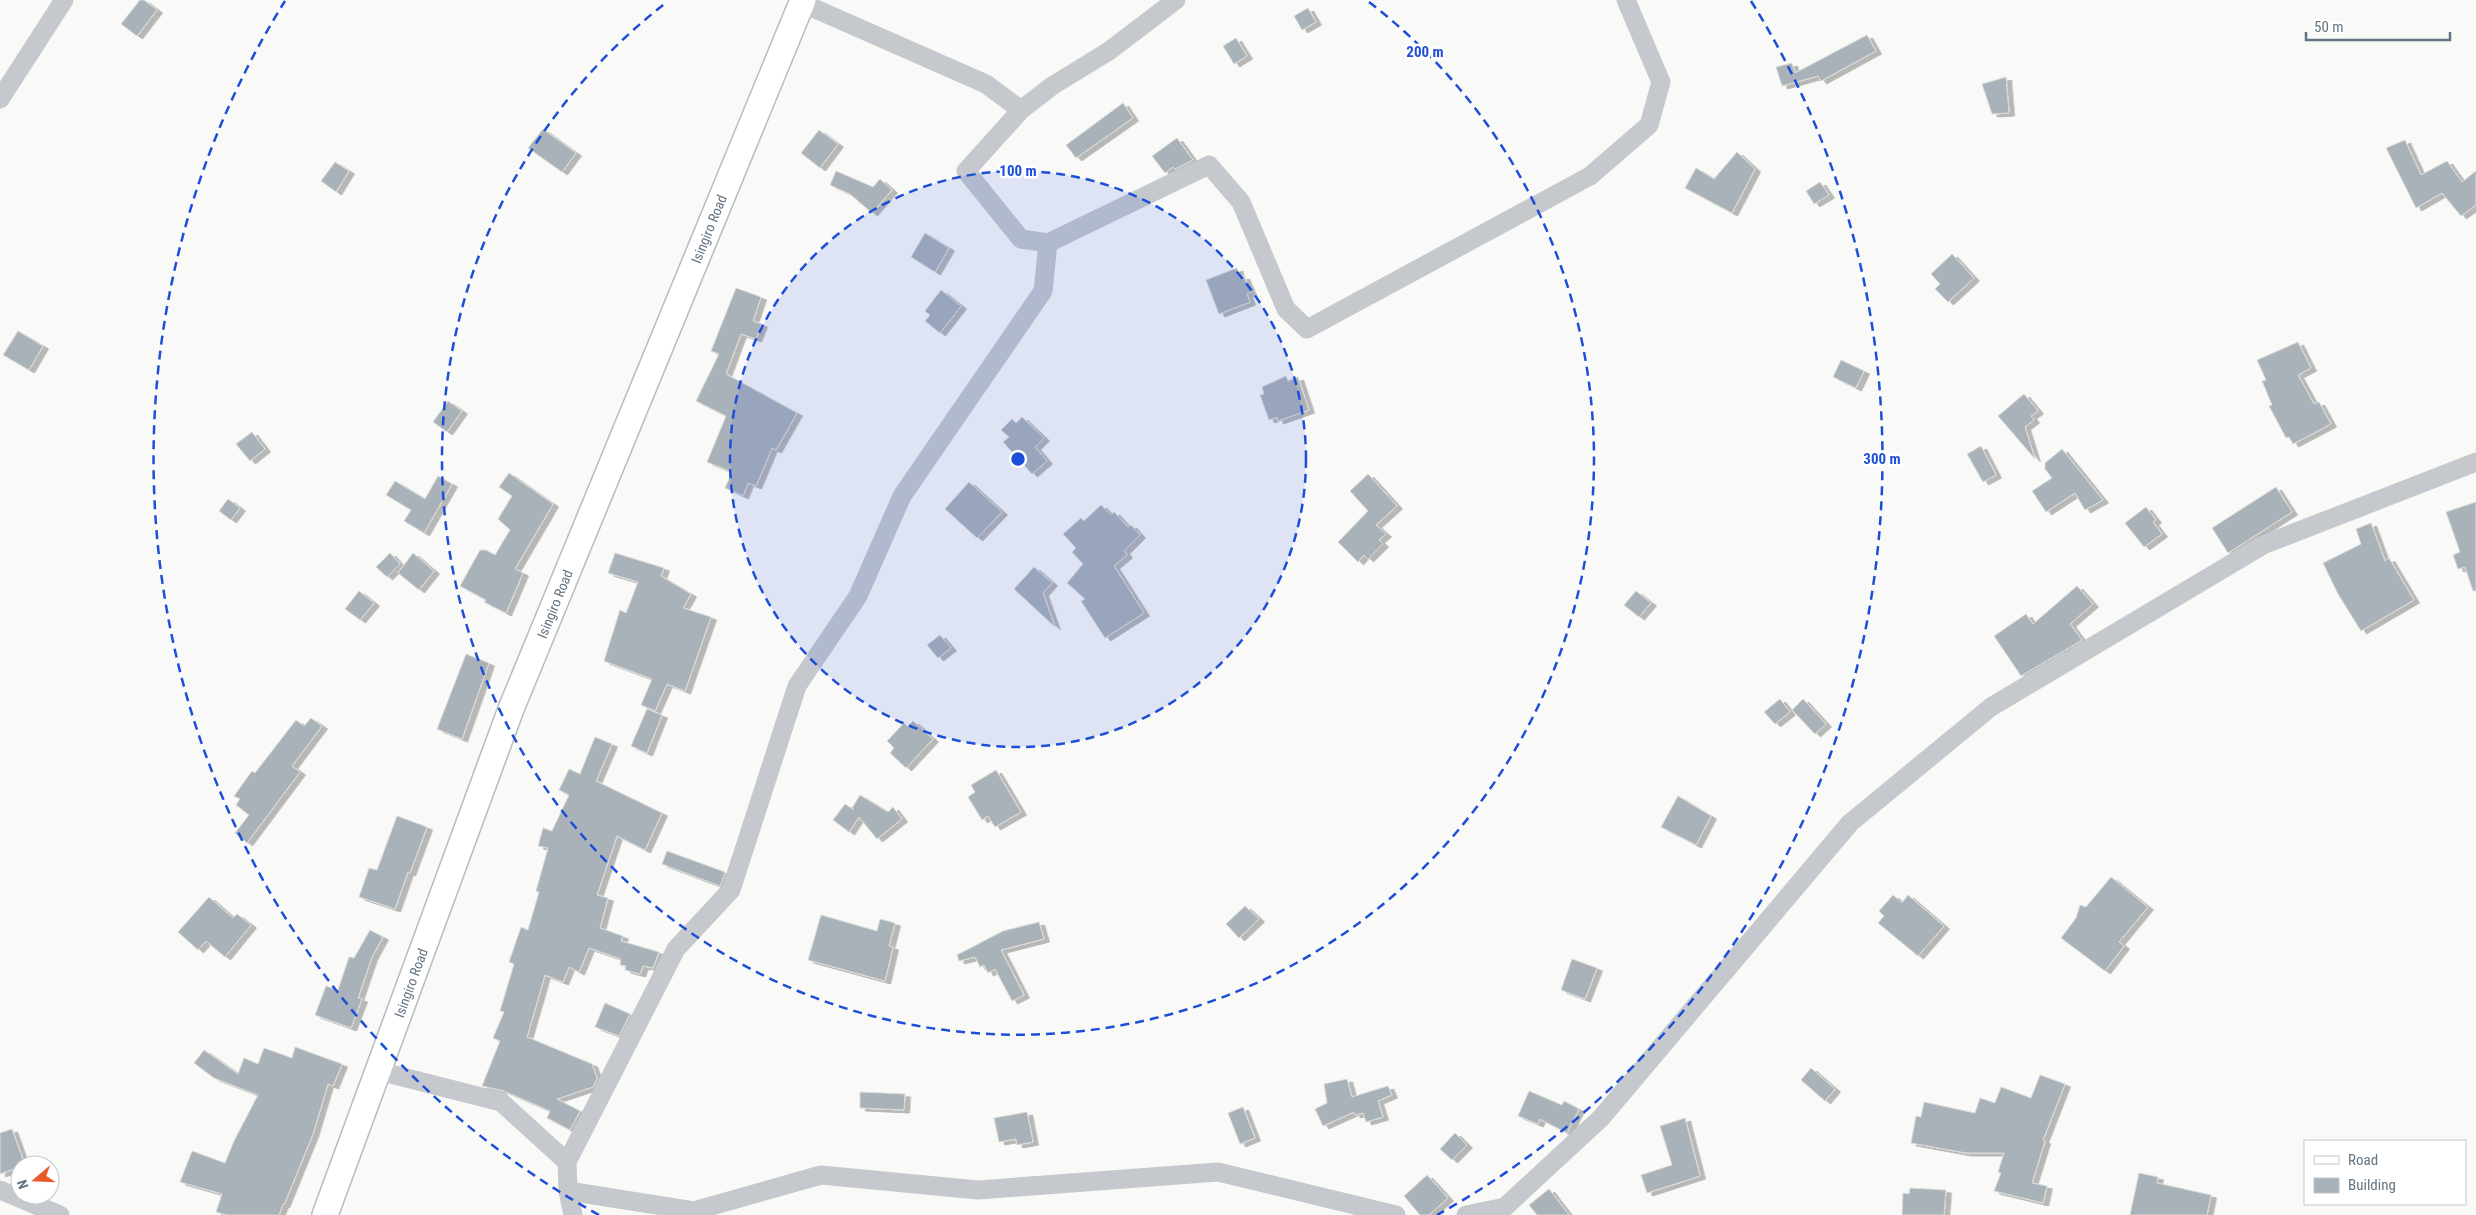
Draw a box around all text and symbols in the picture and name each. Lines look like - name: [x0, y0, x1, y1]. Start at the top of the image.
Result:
- scale bar: [2306, 10, 2450, 42]
- text: 50 m: [2314, 18, 2344, 36]
- text: 200 m: [1406, 43, 1444, 61]
- text: 100 m: [999, 162, 1037, 180]
- street label: Isingiro Road: [688, 192, 730, 266]
- centre of rings: [1009, 450, 1027, 468]
- text: 300 m: [1863, 450, 1901, 468]
- street label: Isingiro Road: [534, 567, 576, 641]
- street label: Isingiro Road: [391, 946, 431, 1020]
- legend: [2304, 1140, 2466, 1205]
- text: Road: [2348, 1151, 2378, 1169]
- north arrow: [10, 1155, 60, 1205]
- text: Building: [2348, 1176, 2396, 1194]
- text: N: [14, 1178, 32, 1191]

